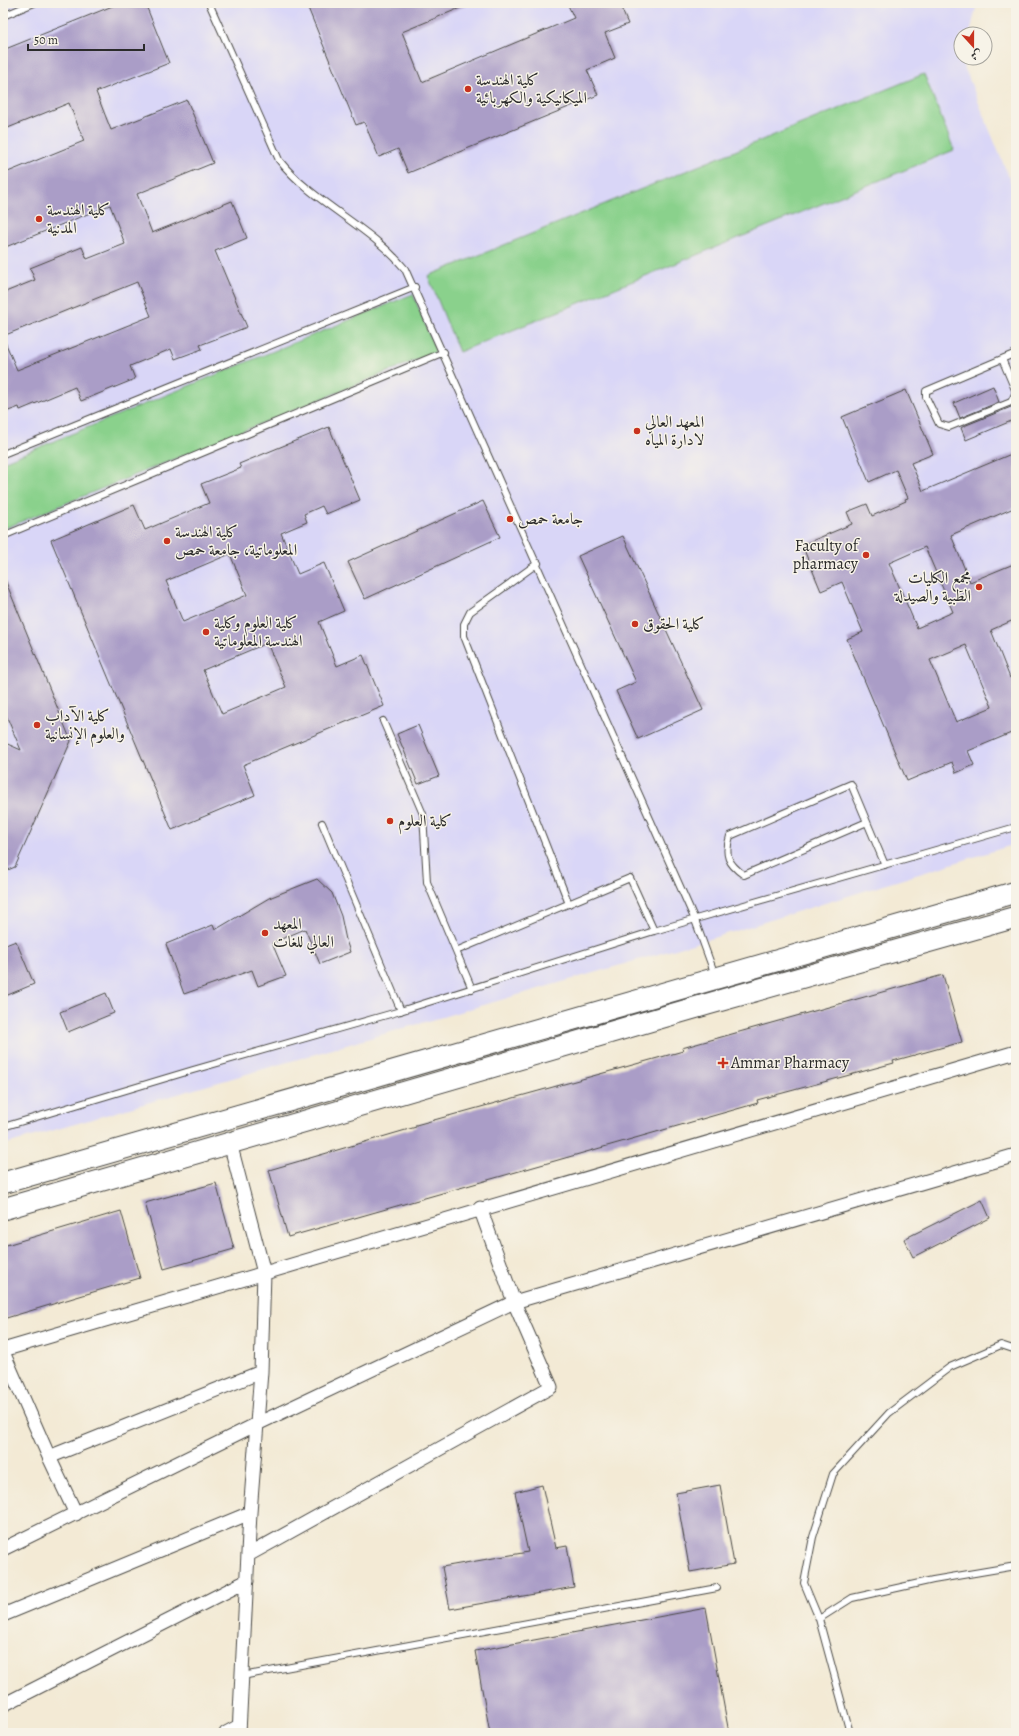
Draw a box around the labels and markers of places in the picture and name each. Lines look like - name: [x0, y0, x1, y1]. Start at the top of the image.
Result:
- place label: كلية الهندسة الميكانيكية والكهربائية: [476, 69, 587, 109]
- marker: كلية الهندسة الميكانيكية والكهربائية: [463, 84, 473, 94]
- place label: كلية الهندسة المدنية: [47, 199, 110, 239]
- marker: كلية الهندسة المدنية: [34, 214, 44, 224]
- place label: المعهد العالي لادارة المياه: [645, 411, 704, 451]
- marker: المعهد العالي لادارة المياه: [632, 426, 642, 436]
- place label: جامعة حمص: [518, 508, 583, 530]
- marker: جامعة حمص: [505, 514, 515, 524]
- place label: كلية الهندسة المعلوماتية، جامعة حمص: [175, 521, 297, 561]
- place label: Faculty of pharmacy: [793, 535, 861, 575]
- marker: كلية الهندسة المعلوماتية، جامعة حمص: [162, 536, 172, 546]
- marker: Faculty of pharmacy: [861, 550, 871, 560]
- place label: مجمع الكليات الطبية والصيدلة: [893, 567, 971, 607]
- marker: مجمع الكليات الطبية والصيدلة: [974, 582, 984, 592]
- place label: كلية العلوم وكلية الهندسة المعلوماتية: [214, 612, 303, 652]
- place label: كلية الحقوق: [643, 613, 705, 635]
- marker: كلية الحقوق: [630, 619, 640, 629]
- marker: كلية العلوم وكلية الهندسة المعلوماتية: [201, 627, 211, 637]
- place label: كلية الآداب والعلوم الإنسانية: [45, 705, 125, 748]
- marker: كلية الآداب والعلوم الإنسانية: [32, 720, 42, 730]
- place label: كلية العلوم: [398, 810, 452, 835]
- marker: كلية العلوم: [385, 816, 395, 826]
- place label: المعهد العالي للغات: [273, 913, 334, 954]
- marker: المعهد العالي للغات: [260, 928, 270, 938]
- place label: Ammar Pharmacy: [730, 1052, 850, 1074]
- marker: Ammar Pharmacy: [718, 1058, 728, 1068]

